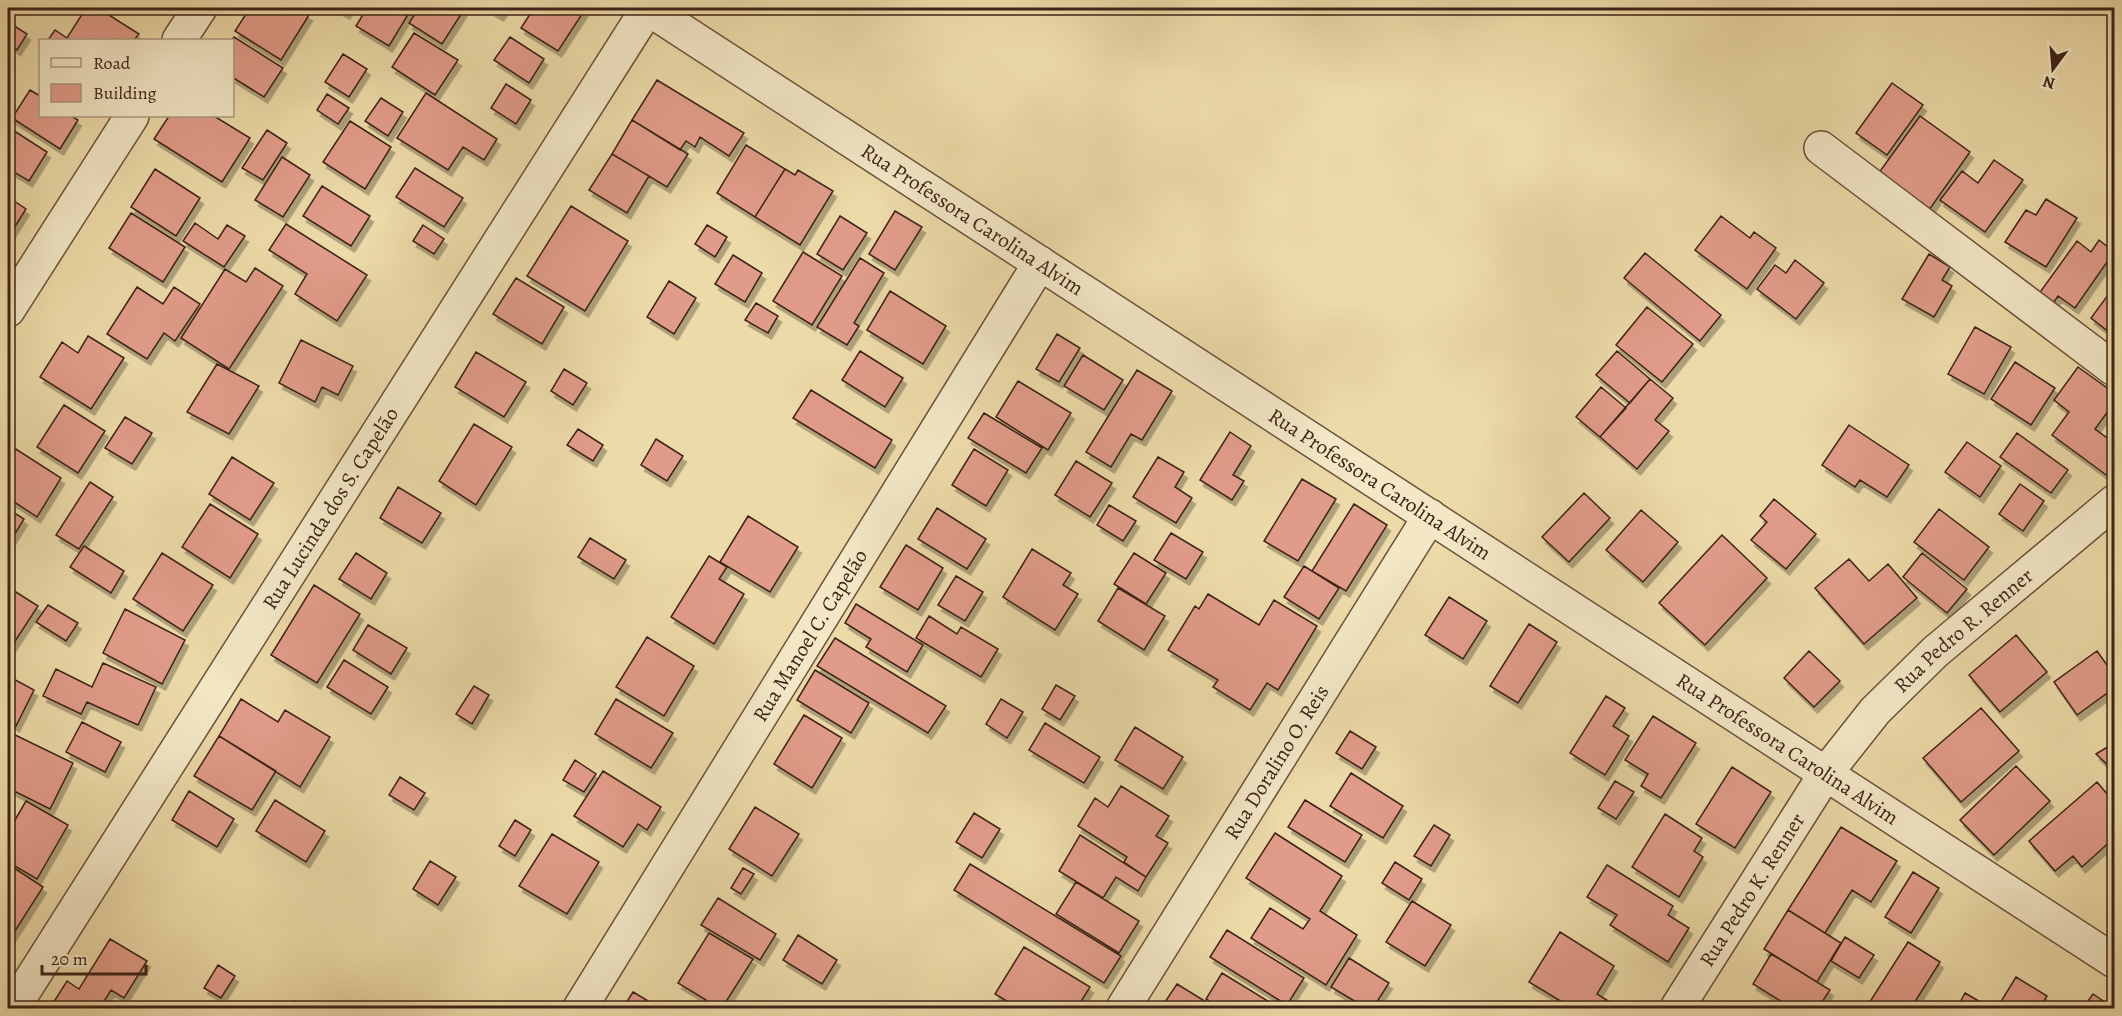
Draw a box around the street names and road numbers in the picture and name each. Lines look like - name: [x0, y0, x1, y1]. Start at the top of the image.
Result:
- street label: Rua Professora Carolina Alvim: [856, 137, 1089, 302]
- street label: Rua Lucinda dos S. Capelão: [256, 402, 405, 615]
- street label: Rua Professora Carolina Alvim: [1263, 402, 1497, 567]
- street label: Rua Manoel C. Capelão: [746, 544, 874, 727]
- street label: Rua Pedro R. Renner: [1888, 562, 2039, 699]
- street label: Rua Professora Carolina Alvim: [1671, 666, 1904, 831]
- street label: Rua Doralino O. Reis: [1218, 679, 1335, 845]
- street label: Rua Pedro K. Renner: [1693, 808, 1811, 972]

